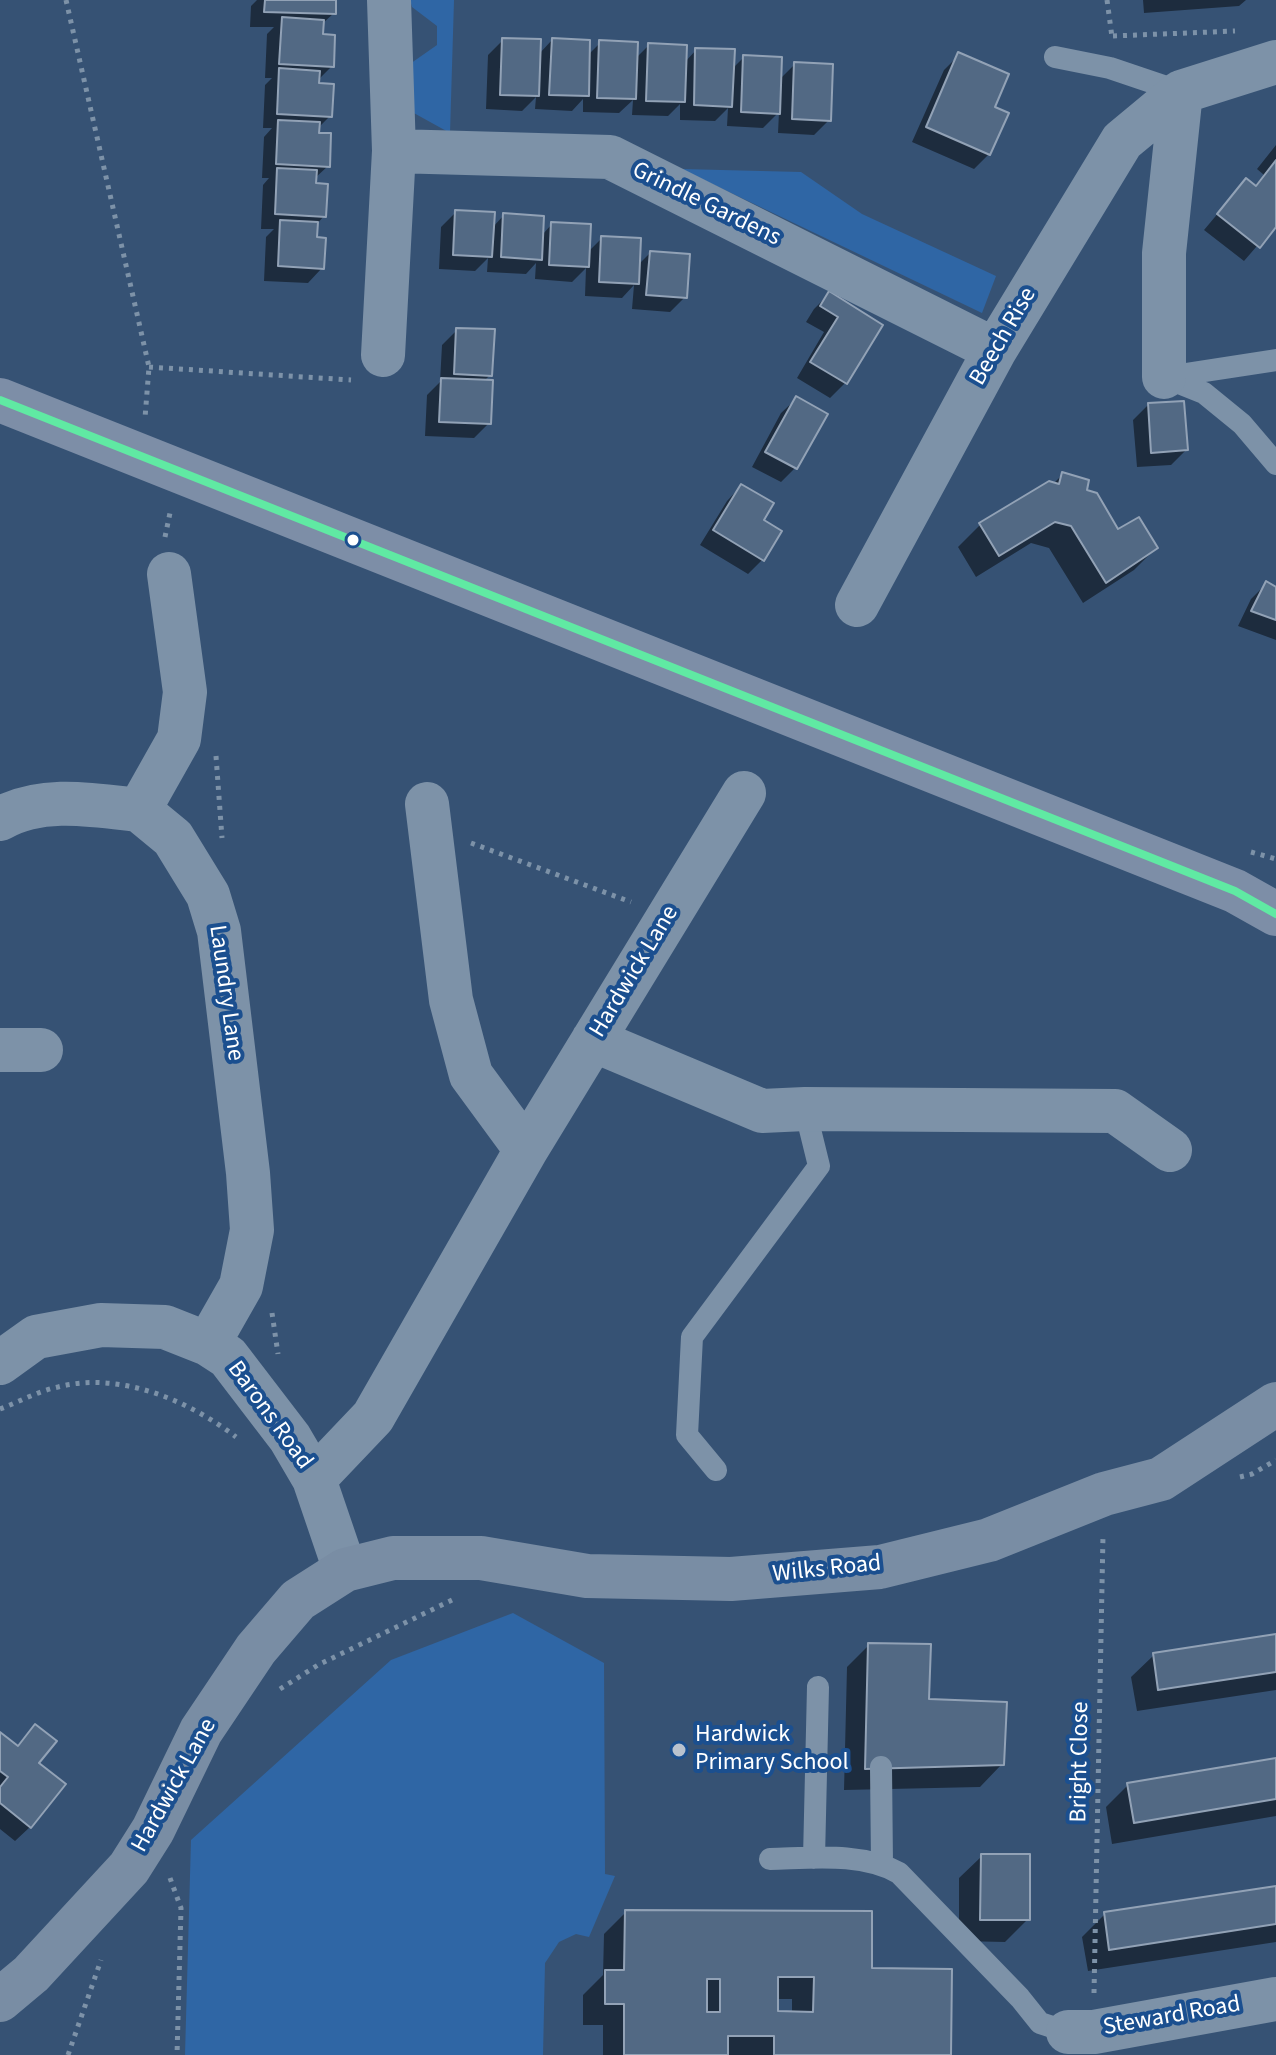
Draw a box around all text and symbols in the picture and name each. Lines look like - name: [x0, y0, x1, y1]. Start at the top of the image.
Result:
- street label: Grindle Gardens: [627, 157, 785, 253]
- street label: Beech Rise: [964, 283, 1044, 391]
- unlabelled marker: [345, 532, 361, 548]
- street label: Hardwick Lane: [584, 901, 686, 1043]
- street label: Laundry Lane: [201, 923, 249, 1063]
- street label: Barons Road: [220, 1356, 318, 1476]
- street label: Wilks Road: [771, 1550, 883, 1590]
- street label: Bright Close: [1066, 1701, 1096, 1823]
- street label: Hardwick Lane: [126, 1714, 224, 1858]
- place label: Hardwick Primary School: [695, 1722, 849, 1778]
- marker: Hardwick Primary School: [670, 1741, 688, 1759]
- street label: Steward Road: [1101, 1991, 1243, 2043]

